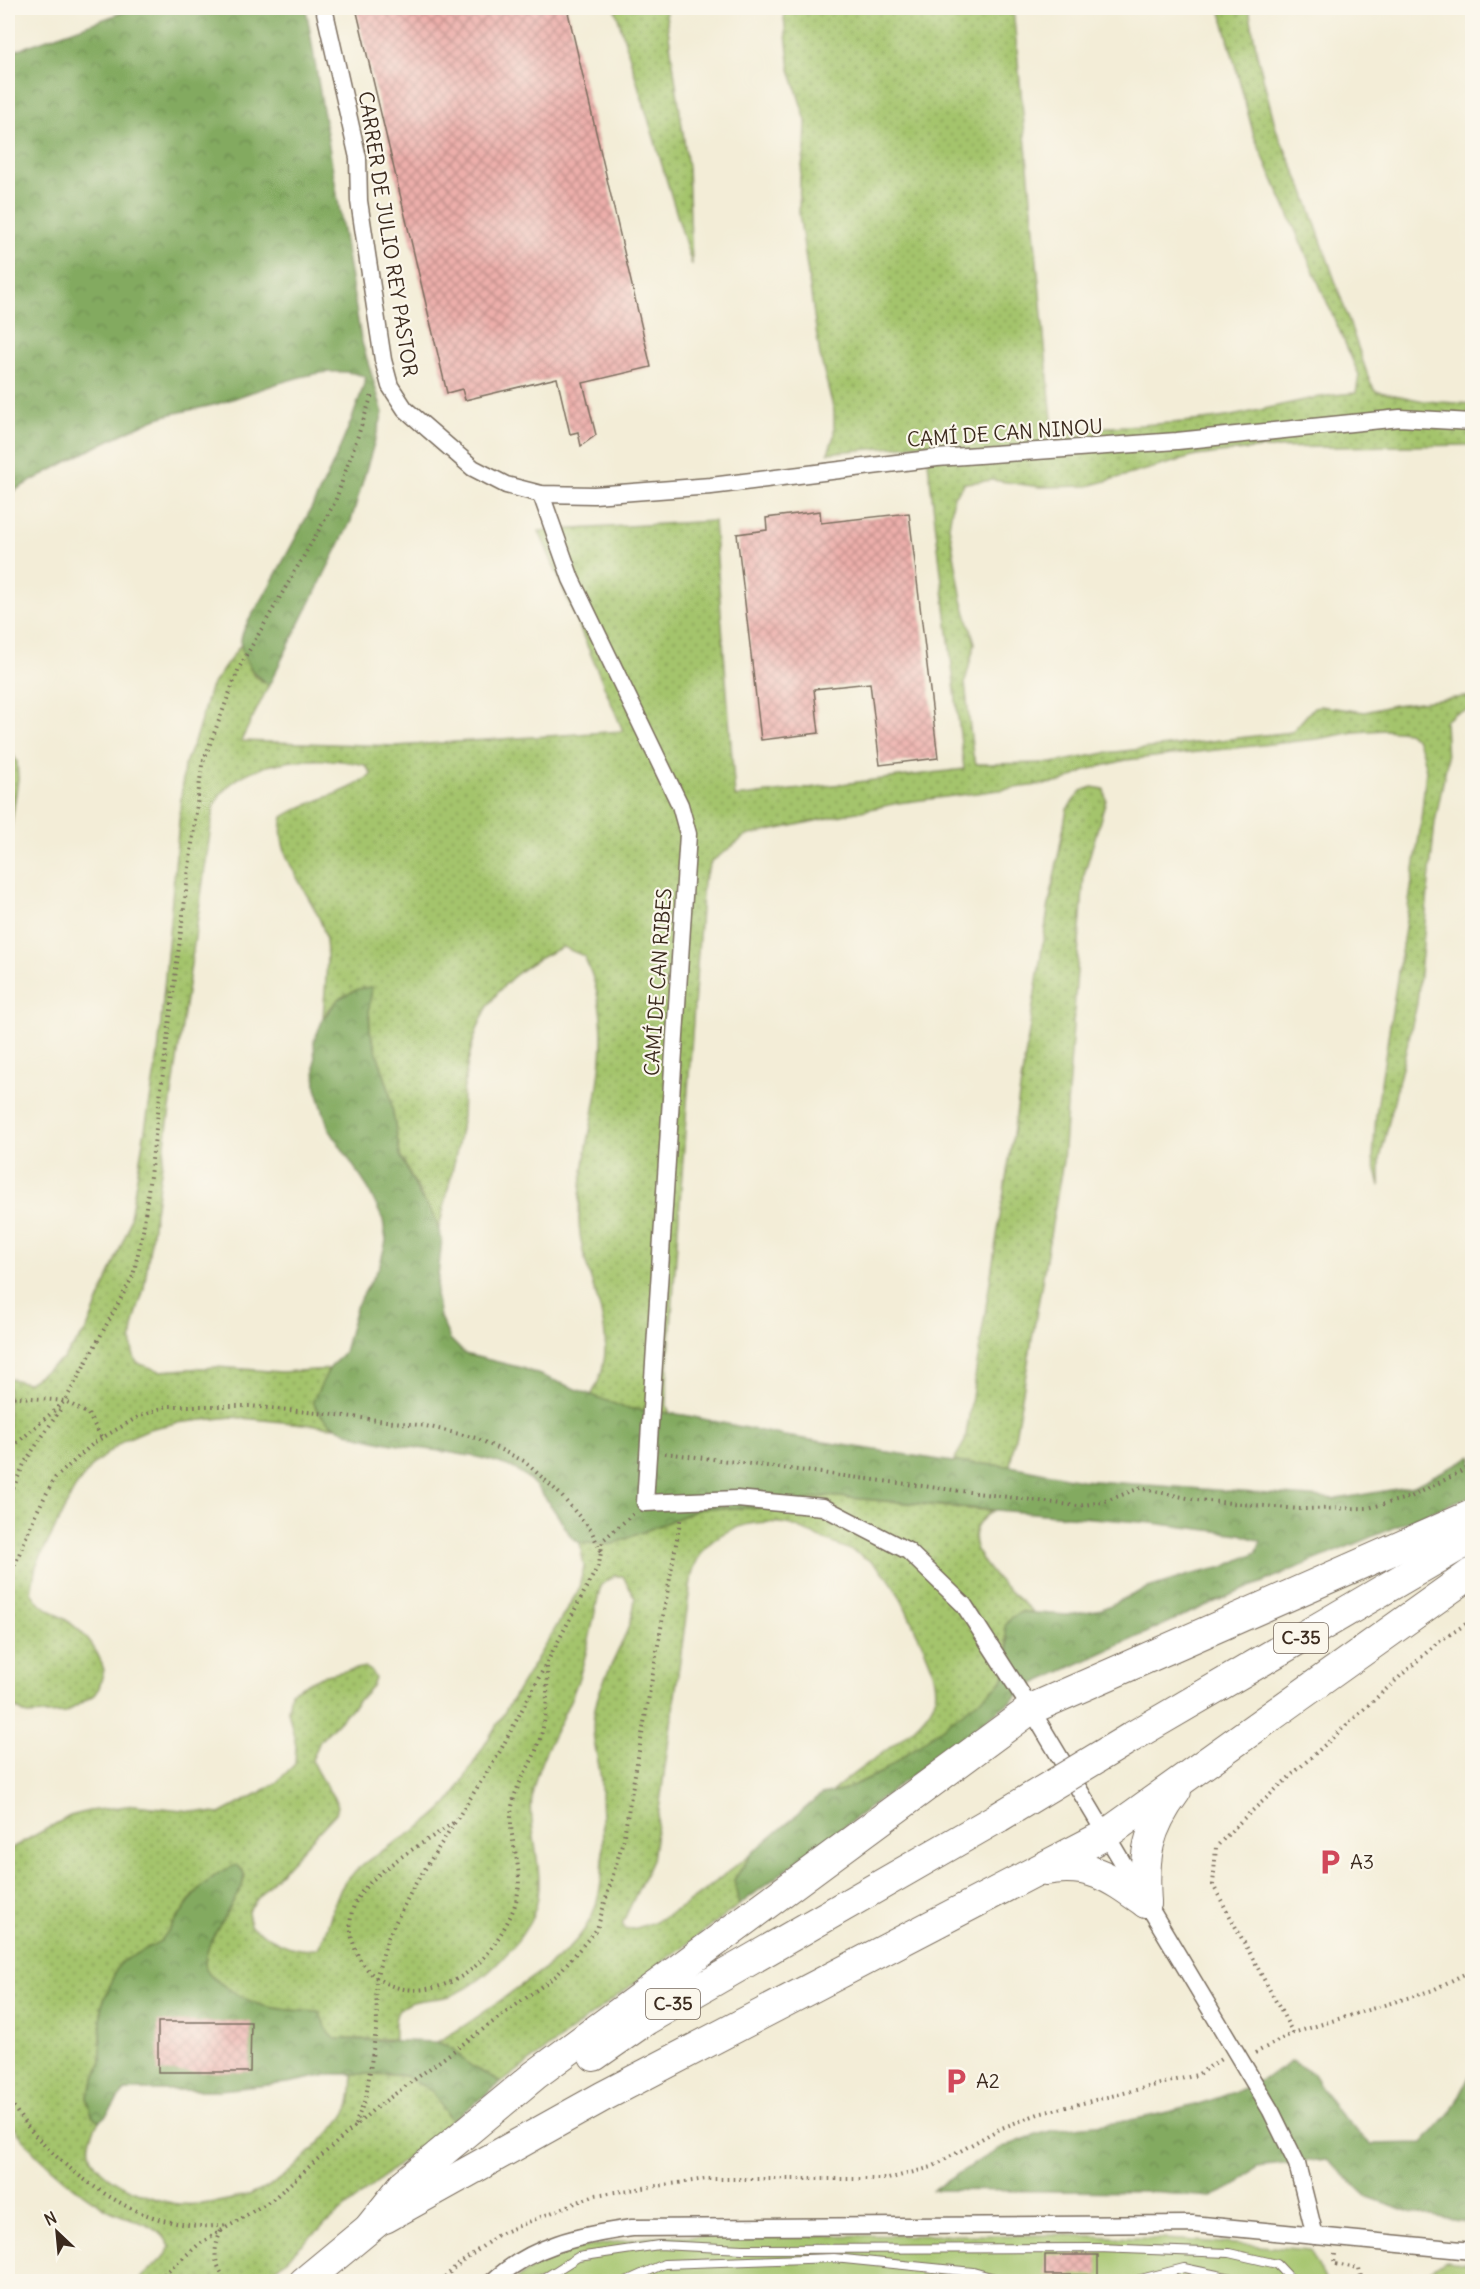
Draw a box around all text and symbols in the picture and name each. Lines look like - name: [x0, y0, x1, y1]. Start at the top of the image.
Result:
- street label: CARRER DE JULIO REY PASTOR: [354, 89, 423, 379]
- street label: CAMÍ DE CAN NINOU: [906, 413, 1104, 452]
- street label: CAMÍ DE CAN RIBES: [638, 887, 677, 1077]
- road number: C-35: [1274, 1623, 1328, 1653]
- parking icon: A3: [1315, 1847, 1345, 1877]
- place label: A3: [1350, 1849, 1374, 1874]
- road number: C-35: [646, 1989, 700, 2019]
- parking icon: A2: [941, 2066, 971, 2096]
- place label: A2: [976, 2068, 1000, 2093]
- north arrow: [27, 2202, 87, 2262]
- text: N: [41, 2207, 60, 2230]

